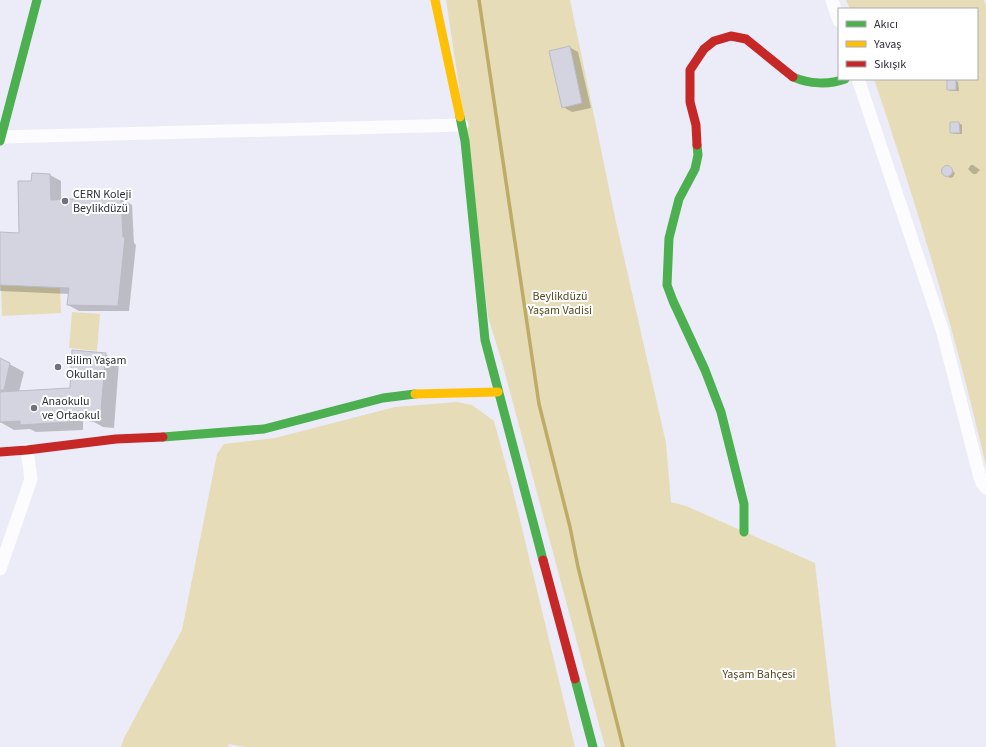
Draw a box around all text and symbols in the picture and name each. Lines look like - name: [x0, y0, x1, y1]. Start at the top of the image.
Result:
- legend: [838, 8, 978, 80]
- text: Akıcı: [874, 16, 898, 33]
- text: Yavaş: [873, 36, 901, 53]
- text: Sıkışık: [874, 56, 906, 73]
- place label: CERN Koleji Beylikdüzü: [73, 186, 132, 217]
- marker: CERN Koleji Beylikdüzü: [60, 196, 70, 206]
- park label: Beylikdüzü Yaşam Vadisi: [527, 288, 592, 319]
- place label: Bilim Yaşam Okulları: [66, 352, 126, 383]
- marker: Bilim Yaşam Okulları: [53, 362, 63, 372]
- place label: Anaokulu ve Ortaokul: [42, 393, 100, 424]
- marker: Anaokulu ve Ortaokul: [29, 403, 39, 413]
- park label: Yaşam Bahçesi: [721, 666, 796, 683]

